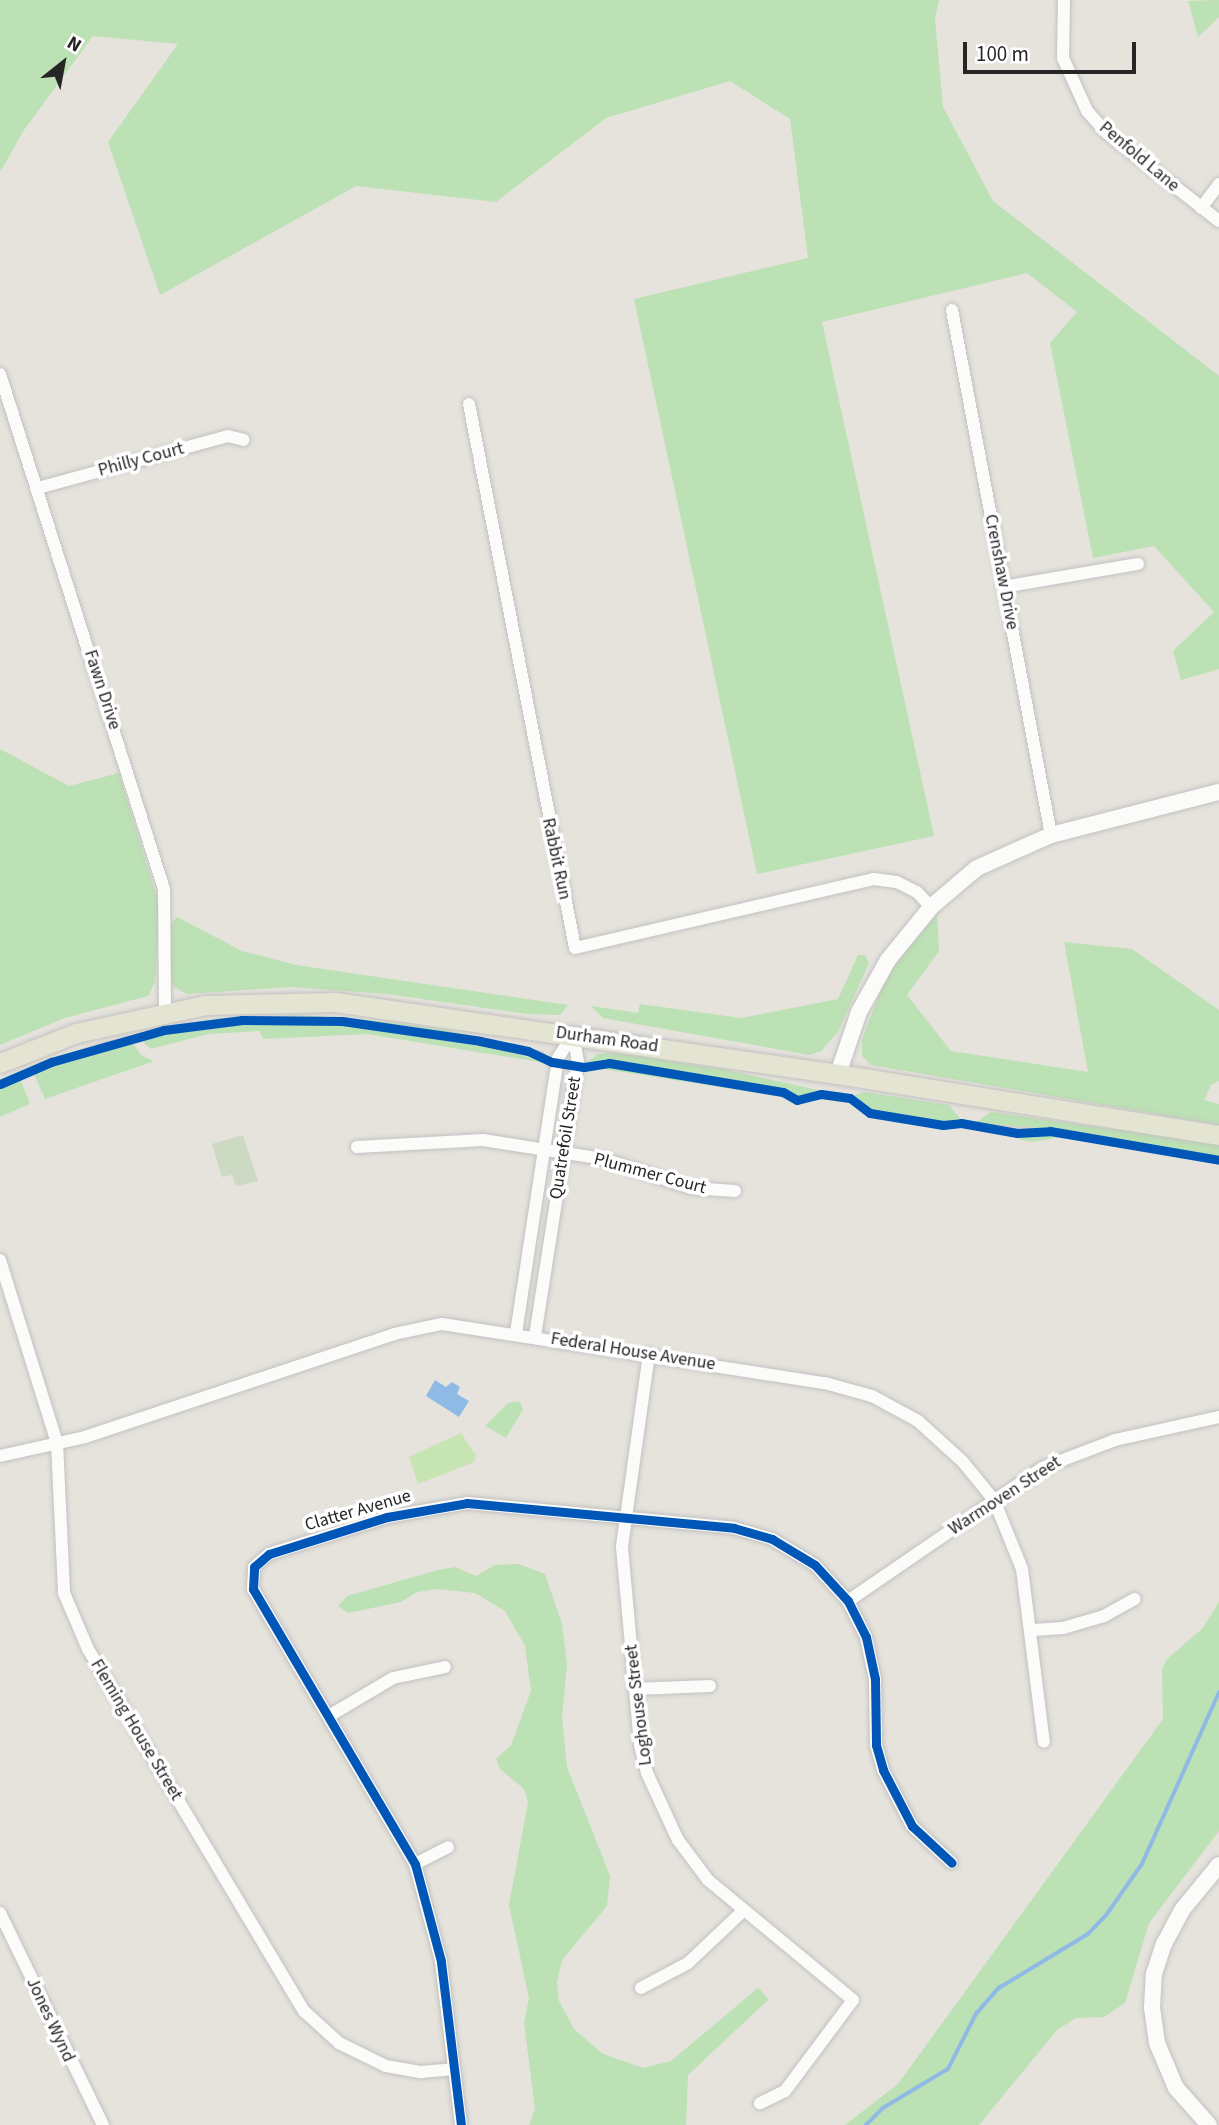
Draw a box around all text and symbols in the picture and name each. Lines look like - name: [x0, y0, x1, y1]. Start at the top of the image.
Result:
- north arrow: [28, 28, 98, 98]
- scale bar: [967, 28, 1140, 72]
- text: N: [62, 30, 86, 59]
- text: 100 m: [976, 39, 1029, 69]
- street label: Penfold Lane: [1094, 117, 1184, 197]
- street label: Philly Court: [96, 438, 186, 482]
- street label: Crenshaw Drive: [979, 512, 1023, 632]
- street label: Fawn Drive: [79, 647, 125, 733]
- street label: Rabbit Run: [537, 816, 575, 902]
- street label: Durham Road: [554, 1022, 660, 1058]
- street label: Quatrefoil Street: [546, 1075, 586, 1201]
- street label: Plummer Court: [591, 1149, 709, 1199]
- street label: Federal House Avenue: [549, 1328, 717, 1376]
- street label: Warmoven Street: [945, 1452, 1065, 1540]
- street label: Clatter Avenue: [302, 1486, 414, 1536]
- street label: Loghouse Street: [621, 1643, 657, 1767]
- street label: Fleming House Street: [85, 1656, 187, 1804]
- street label: Jones Wynd: [21, 1974, 79, 2066]

